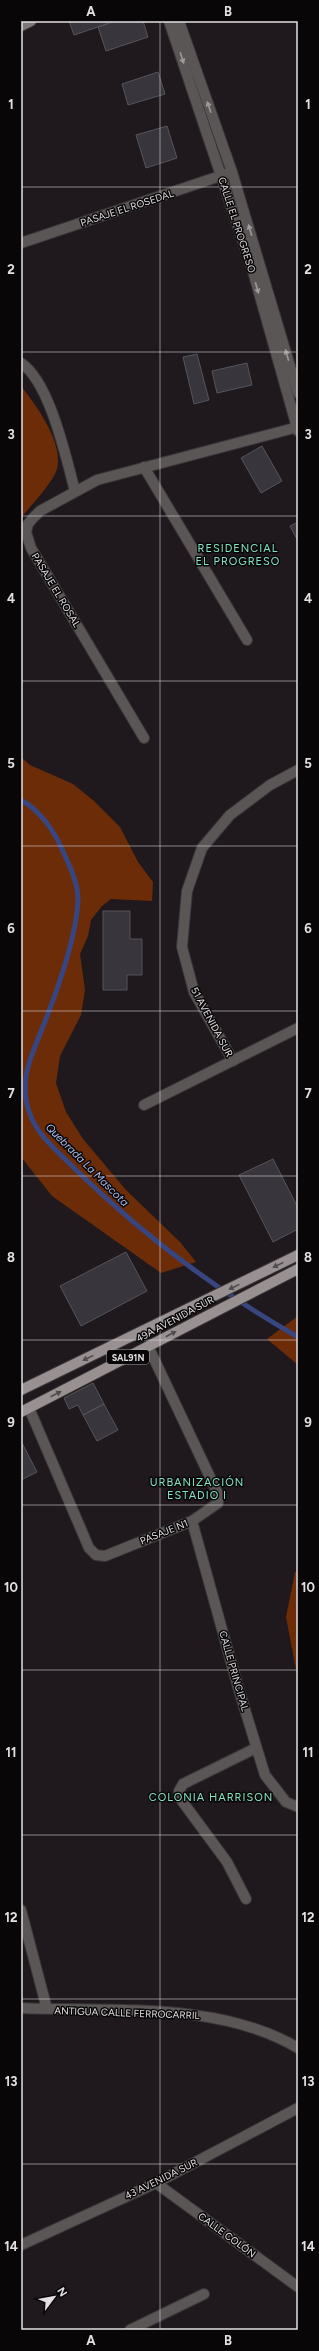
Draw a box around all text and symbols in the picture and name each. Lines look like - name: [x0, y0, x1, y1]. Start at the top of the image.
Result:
- text: A: [86, 4, 96, 19]
- text: B: [224, 4, 232, 19]
- one-way arrow: [179, 52, 185, 64]
- text: 1: [8, 97, 14, 112]
- text: 1: [305, 97, 311, 112]
- one-way arrow: [206, 101, 212, 113]
- street label: CALLE EL PROGRESO: [215, 176, 259, 275]
- street label: PASAJE EL ROSEDAL: [79, 187, 176, 229]
- one-way arrow: [247, 224, 253, 236]
- text: 2: [7, 262, 15, 277]
- text: 2: [304, 262, 312, 277]
- one-way arrow: [254, 282, 260, 294]
- one-way arrow: [284, 349, 290, 361]
- text: 3: [7, 427, 15, 442]
- text: 3: [304, 427, 312, 442]
- district label: RESIDENCIAL EL PROGRESO: [196, 542, 280, 568]
- street label: PASAJE EL ROSAL: [29, 550, 84, 630]
- text: 4: [7, 591, 15, 606]
- text: 4: [304, 591, 312, 606]
- text: 5: [7, 756, 15, 771]
- text: 5: [304, 756, 312, 771]
- text: 6: [7, 921, 15, 936]
- text: 6: [304, 921, 312, 936]
- street label: 51 AVENIDA SUR: [188, 985, 236, 1059]
- text: 7: [7, 1086, 15, 1101]
- text: 7: [304, 1086, 312, 1101]
- water label: Quebrada La Mascota: [43, 1121, 132, 1210]
- text: 8: [7, 1250, 15, 1265]
- text: 8: [304, 1250, 312, 1265]
- one-way arrow: [272, 1262, 283, 1269]
- one-way arrow: [228, 1284, 240, 1290]
- street label: 49A AVENIDA SUR: [134, 1293, 216, 1345]
- one-way arrow: [165, 1331, 177, 1337]
- road number: SAL91N: [107, 1350, 149, 1364]
- one-way arrow: [82, 1354, 93, 1361]
- one-way arrow: [50, 1391, 61, 1397]
- text: 9: [7, 1415, 15, 1430]
- text: 9: [304, 1415, 312, 1430]
- district label: URBANIZACIÓN ESTADIO I: [150, 1475, 244, 1502]
- street label: PASAJE N1: [138, 1516, 190, 1548]
- text: 10: [4, 1580, 18, 1595]
- text: 10: [301, 1580, 315, 1595]
- street label: CALLE PRINCIPAL: [216, 1629, 252, 1713]
- text: 11: [6, 1745, 16, 1760]
- text: 11: [303, 1745, 313, 1760]
- district label: COLONIA HARRISON: [149, 1791, 273, 1804]
- text: 12: [4, 1910, 18, 1925]
- text: 12: [301, 1910, 315, 1925]
- street label: ANTIGUA CALLE FERROCARRIL: [54, 2004, 201, 2022]
- text: 13: [5, 2074, 17, 2089]
- text: 13: [302, 2074, 314, 2089]
- street label: 43 AVENIDA SUR: [122, 2156, 200, 2202]
- street label: CALLE COLÓN: [195, 2210, 259, 2260]
- text: 14: [4, 2239, 18, 2254]
- text: 14: [301, 2239, 315, 2254]
- north arrow: [34, 2277, 74, 2317]
- text: N: [54, 2285, 70, 2299]
- text: A: [86, 2333, 96, 2348]
- text: B: [224, 2333, 232, 2348]

